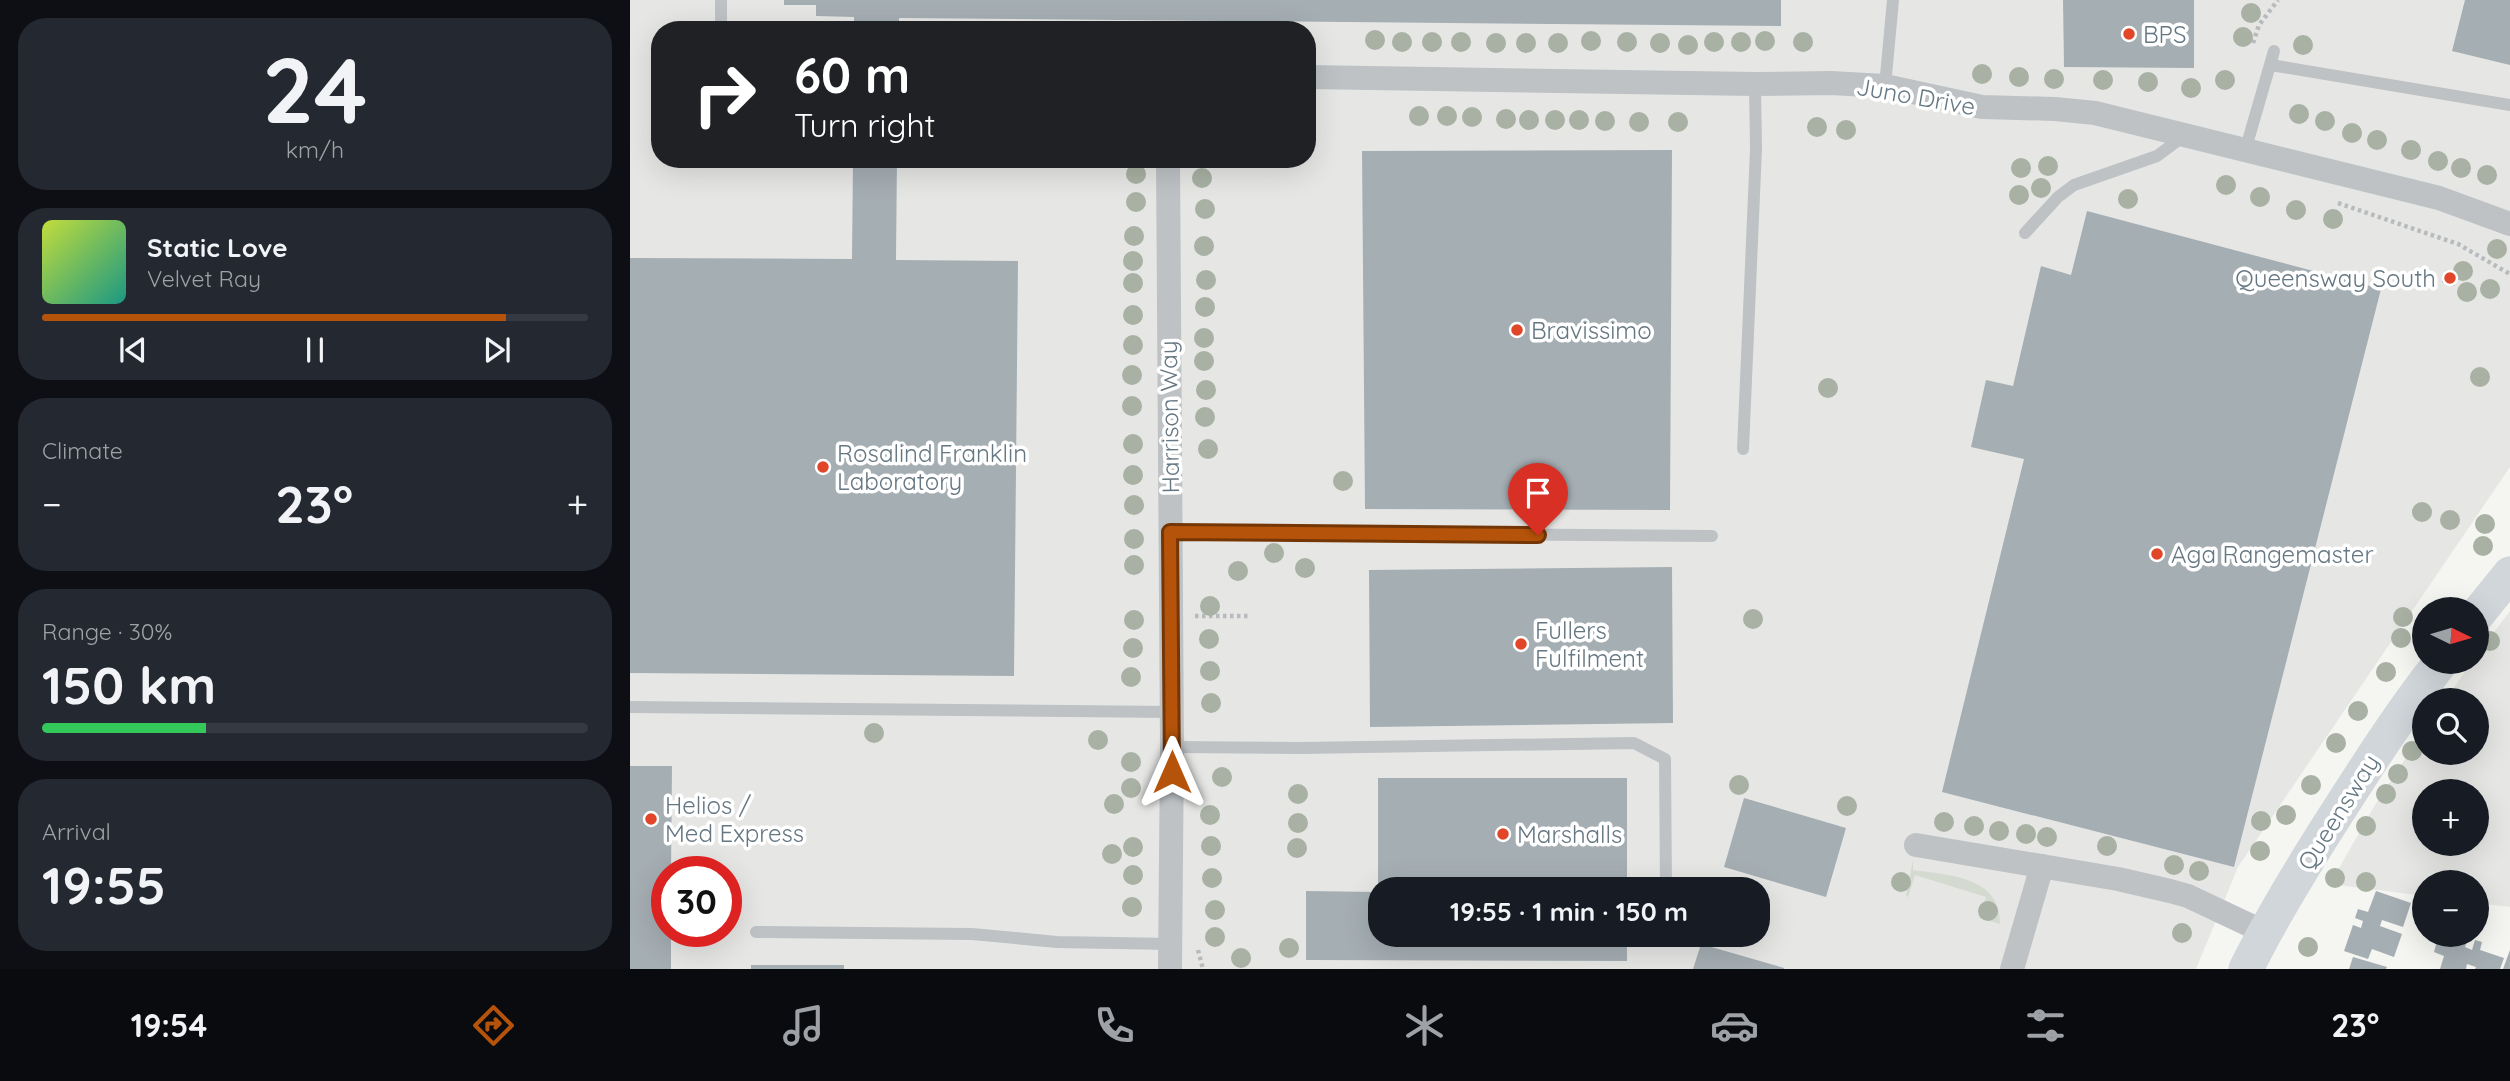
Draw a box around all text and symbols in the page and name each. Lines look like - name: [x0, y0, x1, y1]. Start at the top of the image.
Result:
- place label: BPS: [2143, 19, 2186, 49]
- marker: BPS: [2121, 26, 2137, 42]
- text: 24: [262, 32, 368, 146]
- text: 60 m: [794, 44, 910, 105]
- icon: right: [679, 49, 770, 140]
- street label: Juno Drive: [1854, 71, 1978, 121]
- text: Turn right: [794, 105, 935, 145]
- text: km/h: [286, 135, 344, 164]
- text: Static Love: [147, 231, 288, 264]
- place label: Queensway South: [2235, 263, 2436, 293]
- text: Velvet Ray: [147, 264, 261, 293]
- marker: Queensway South: [2442, 270, 2458, 286]
- place label: Bravissimo: [1531, 315, 1652, 345]
- marker: Bravissimo: [1509, 322, 1525, 338]
- icon: previous: [114, 331, 152, 369]
- icon: pause: [296, 331, 334, 369]
- icon: next: [478, 331, 516, 369]
- street label: Harrison Way: [1153, 340, 1185, 494]
- text: Climate: [42, 436, 123, 465]
- place label: Rosalind Franklin Laboratory: [837, 438, 1027, 496]
- marker: Rosalind Franklin Laboratory: [815, 459, 831, 475]
- pin: [1508, 463, 1568, 535]
- text: 23°: [275, 471, 353, 536]
- icon: arrive: [1519, 474, 1557, 512]
- text: −: [42, 480, 62, 528]
- text: +: [567, 480, 588, 528]
- place label: Aga Rangemaster: [2171, 539, 2374, 569]
- marker: Aga Rangemaster: [2149, 546, 2165, 562]
- north arrow: [2412, 597, 2488, 674]
- map controls: [2412, 597, 2489, 947]
- place label: Fullers Fulfilment: [1535, 615, 1644, 673]
- text: Range · 30%: [42, 617, 172, 646]
- marker: Fullers Fulfilment: [1513, 636, 1529, 652]
- text: 150 km: [42, 652, 216, 717]
- button: search: [2412, 688, 2489, 765]
- position arrow: [1135, 735, 1209, 809]
- street label: Queensway: [2291, 749, 2385, 875]
- button: +: [2412, 779, 2489, 856]
- place label: Helios / Med Express: [665, 790, 804, 848]
- marker: Helios / Med Express: [643, 811, 659, 827]
- text: Arrival: [42, 817, 111, 846]
- place label: Marshalls: [1517, 819, 1622, 849]
- marker: Marshalls: [1495, 826, 1511, 842]
- text: 19:55: [42, 852, 166, 917]
- speed limit sign: 30: [651, 856, 742, 947]
- button: −: [2412, 870, 2489, 947]
- text: 19:55 · 1 min · 150 m: [1450, 895, 1688, 928]
- icon: directions: [469, 1001, 518, 1050]
- icon: music: [779, 1001, 828, 1050]
- icon: phone: [1090, 1001, 1139, 1050]
- icon: climate: [1400, 1001, 1449, 1050]
- icon: car: [1710, 1001, 1759, 1050]
- icon: filters: [2021, 1001, 2070, 1050]
- text: 19:54: [131, 1005, 207, 1045]
- text: 23°: [2331, 1005, 2379, 1045]

